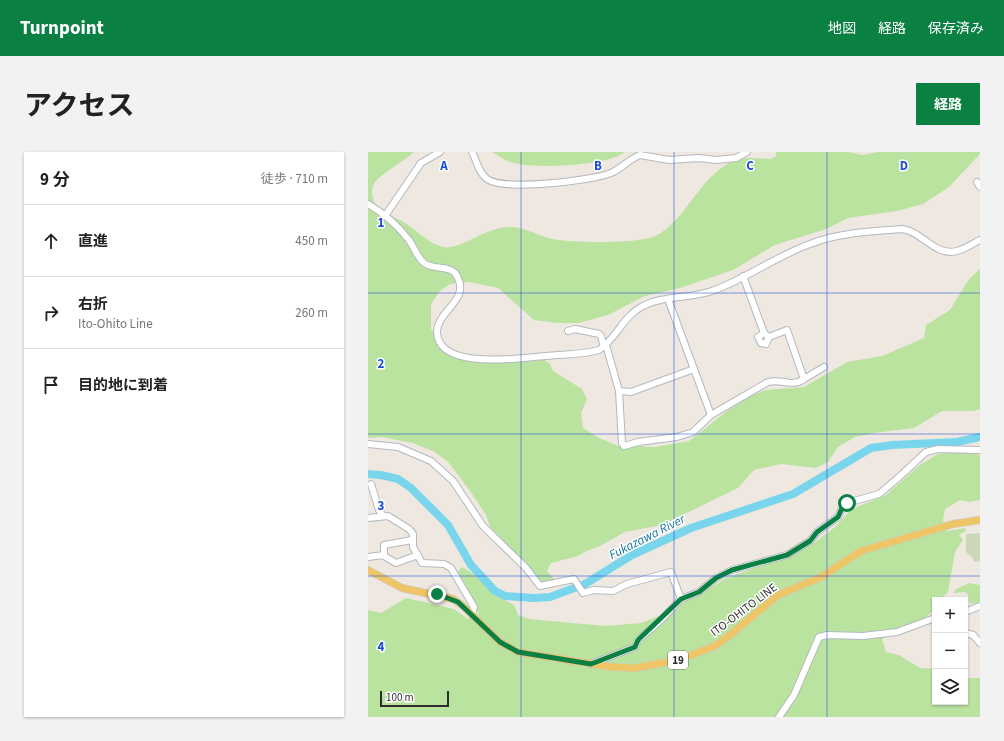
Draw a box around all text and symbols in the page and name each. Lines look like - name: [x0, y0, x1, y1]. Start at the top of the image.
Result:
- text: Turnpoint: [20, 15, 104, 42]
- text: 地図: [828, 19, 856, 39]
- text: 経路: [878, 19, 906, 39]
- text: 保存済み: [928, 19, 984, 39]
- button: 経路: [916, 83, 980, 125]
- text: アクセス: [24, 86, 135, 126]
- text: A: [439, 157, 448, 175]
- text: B: [594, 157, 602, 175]
- text: C: [746, 157, 754, 175]
- text: D: [900, 157, 908, 175]
- text: 9 分: [40, 168, 69, 192]
- text: 徒歩 · 710 m: [261, 170, 328, 188]
- text: 1: [378, 214, 385, 232]
- icon: ahead: [40, 230, 62, 252]
- text: 直進: [78, 231, 108, 252]
- text: 450 m: [295, 232, 328, 250]
- text: 右折: [78, 294, 108, 315]
- icon: right: [40, 302, 62, 324]
- text: 260 m: [295, 304, 328, 322]
- text: Ito-Ohito Line: [78, 315, 153, 333]
- text: 2: [378, 355, 385, 373]
- icon: arrive: [40, 374, 62, 396]
- text: 目的地に到着: [78, 375, 168, 396]
- route start: [838, 494, 856, 512]
- text: 3: [378, 497, 385, 515]
- water label: Fukazawa River: [606, 510, 689, 564]
- street label: ITO-OHITO LINE: [707, 579, 781, 641]
- route end: [428, 585, 446, 603]
- map controls: [932, 597, 968, 705]
- button: +: [932, 597, 968, 633]
- button: −: [932, 633, 968, 669]
- text: 4: [378, 638, 385, 656]
- road number: 19: [668, 651, 688, 669]
- button: layers: [932, 669, 968, 705]
- scale bar: [380, 689, 449, 708]
- text: 100 m: [386, 690, 414, 705]

